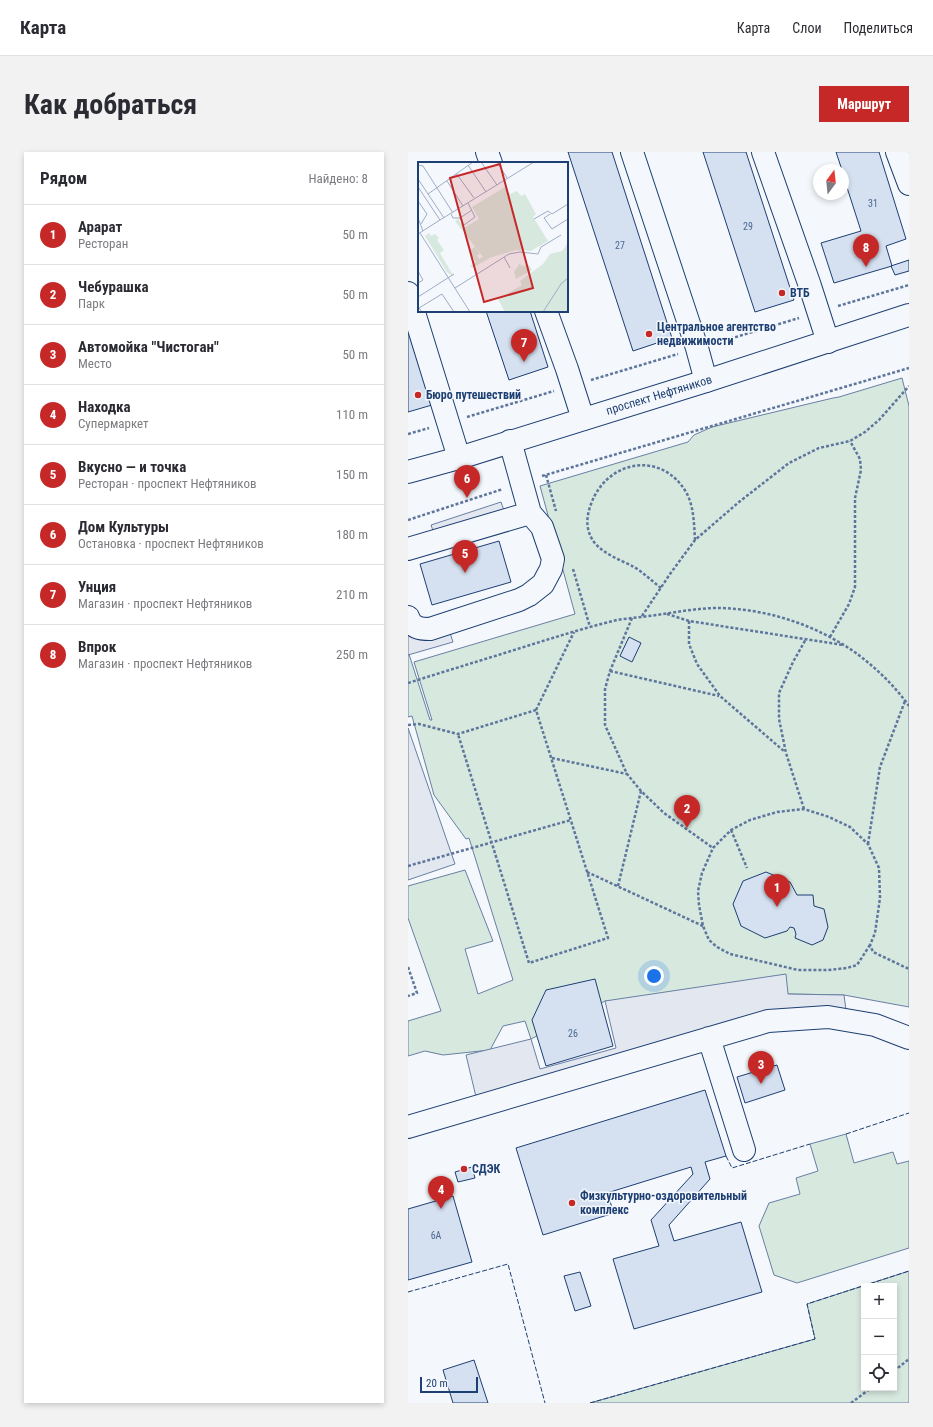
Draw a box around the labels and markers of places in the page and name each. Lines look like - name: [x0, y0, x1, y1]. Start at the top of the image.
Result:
- pin: 8: [853, 234, 879, 267]
- place label: ВТБ: [790, 286, 810, 300]
- marker: ВТБ: [777, 288, 787, 298]
- place label: Центральное агентство недвижимости: [657, 320, 776, 348]
- pin: 7: [511, 329, 537, 362]
- marker: Центральное агентство недвижимости: [644, 329, 654, 339]
- place label: Бюро путешествий: [426, 388, 521, 402]
- marker: Бюро путешествий: [413, 390, 423, 400]
- pin: 6: [454, 465, 480, 498]
- pin: 5: [452, 540, 478, 573]
- pin: 2: [674, 795, 700, 828]
- pin: 1: [764, 874, 790, 907]
- pin: 3: [748, 1051, 774, 1084]
- place label: СДЭК: [472, 1162, 501, 1176]
- marker: СДЭК: [459, 1164, 469, 1174]
- pin: 4: [428, 1176, 454, 1209]
- place label: Физкультурно-оздоровительный комплекс: [580, 1189, 747, 1217]
- marker: Физкультурно-оздоровительный комплекс: [567, 1198, 577, 1208]

